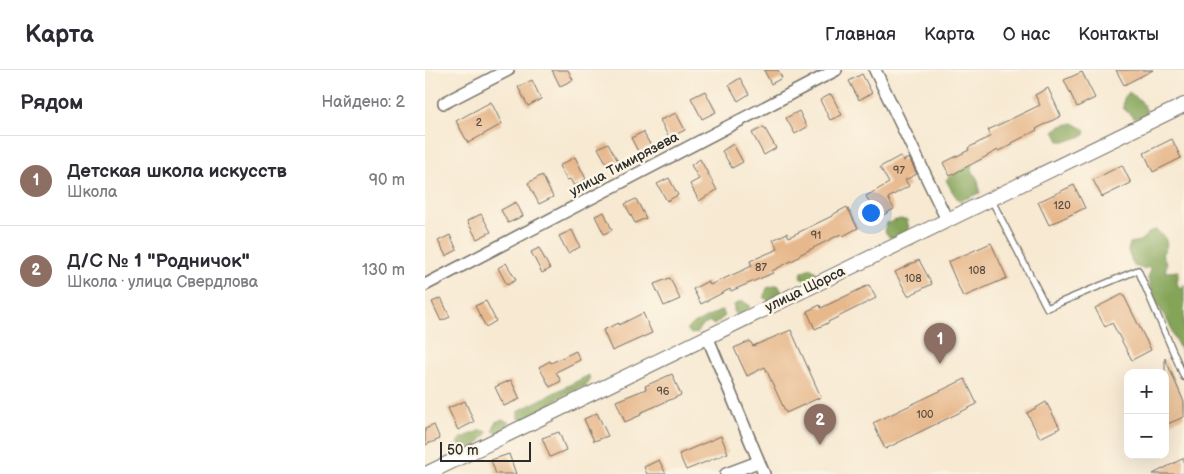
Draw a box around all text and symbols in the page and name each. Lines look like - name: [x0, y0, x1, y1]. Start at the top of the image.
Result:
- text: Карта: [25, 20, 94, 49]
- text: Главная: [825, 24, 896, 45]
- text: Карта: [924, 24, 975, 45]
- text: О нас: [1003, 24, 1050, 45]
- text: Контакты: [1078, 24, 1159, 45]
- text: Рядом: [20, 90, 83, 115]
- text: Найдено: 2: [321, 93, 405, 112]
- house number: 2: [476, 116, 483, 129]
- street label: улица Тимирязева: [566, 128, 682, 200]
- text: Детская школа искусств: [67, 160, 287, 183]
- house number: 97: [893, 164, 905, 177]
- text: 1: [33, 171, 39, 190]
- text: 90 m: [369, 171, 405, 190]
- text: Школа: [67, 183, 117, 202]
- house number: 120: [1053, 199, 1071, 212]
- your location: [858, 200, 884, 226]
- house number: 91: [811, 229, 821, 242]
- text: Д/С № 1 "Родничок": [67, 250, 250, 273]
- text: 2: [31, 261, 41, 280]
- text: 130 m: [362, 261, 405, 280]
- house number: 87: [755, 261, 767, 274]
- street label: улица Щорса: [762, 262, 848, 316]
- house number: 108: [968, 264, 986, 277]
- house number: 108: [904, 272, 922, 285]
- text: Школа · улица Свердлова: [67, 273, 258, 292]
- pin: 1: [924, 323, 956, 364]
- map controls: [1124, 369, 1169, 459]
- button: +: [1124, 369, 1169, 414]
- house number: 96: [656, 385, 670, 398]
- pin: 2: [804, 404, 836, 445]
- house number: 100: [916, 408, 934, 421]
- button: −: [1124, 414, 1169, 459]
- scale bar: [440, 439, 531, 462]
- text: 50 m: [447, 442, 479, 459]

